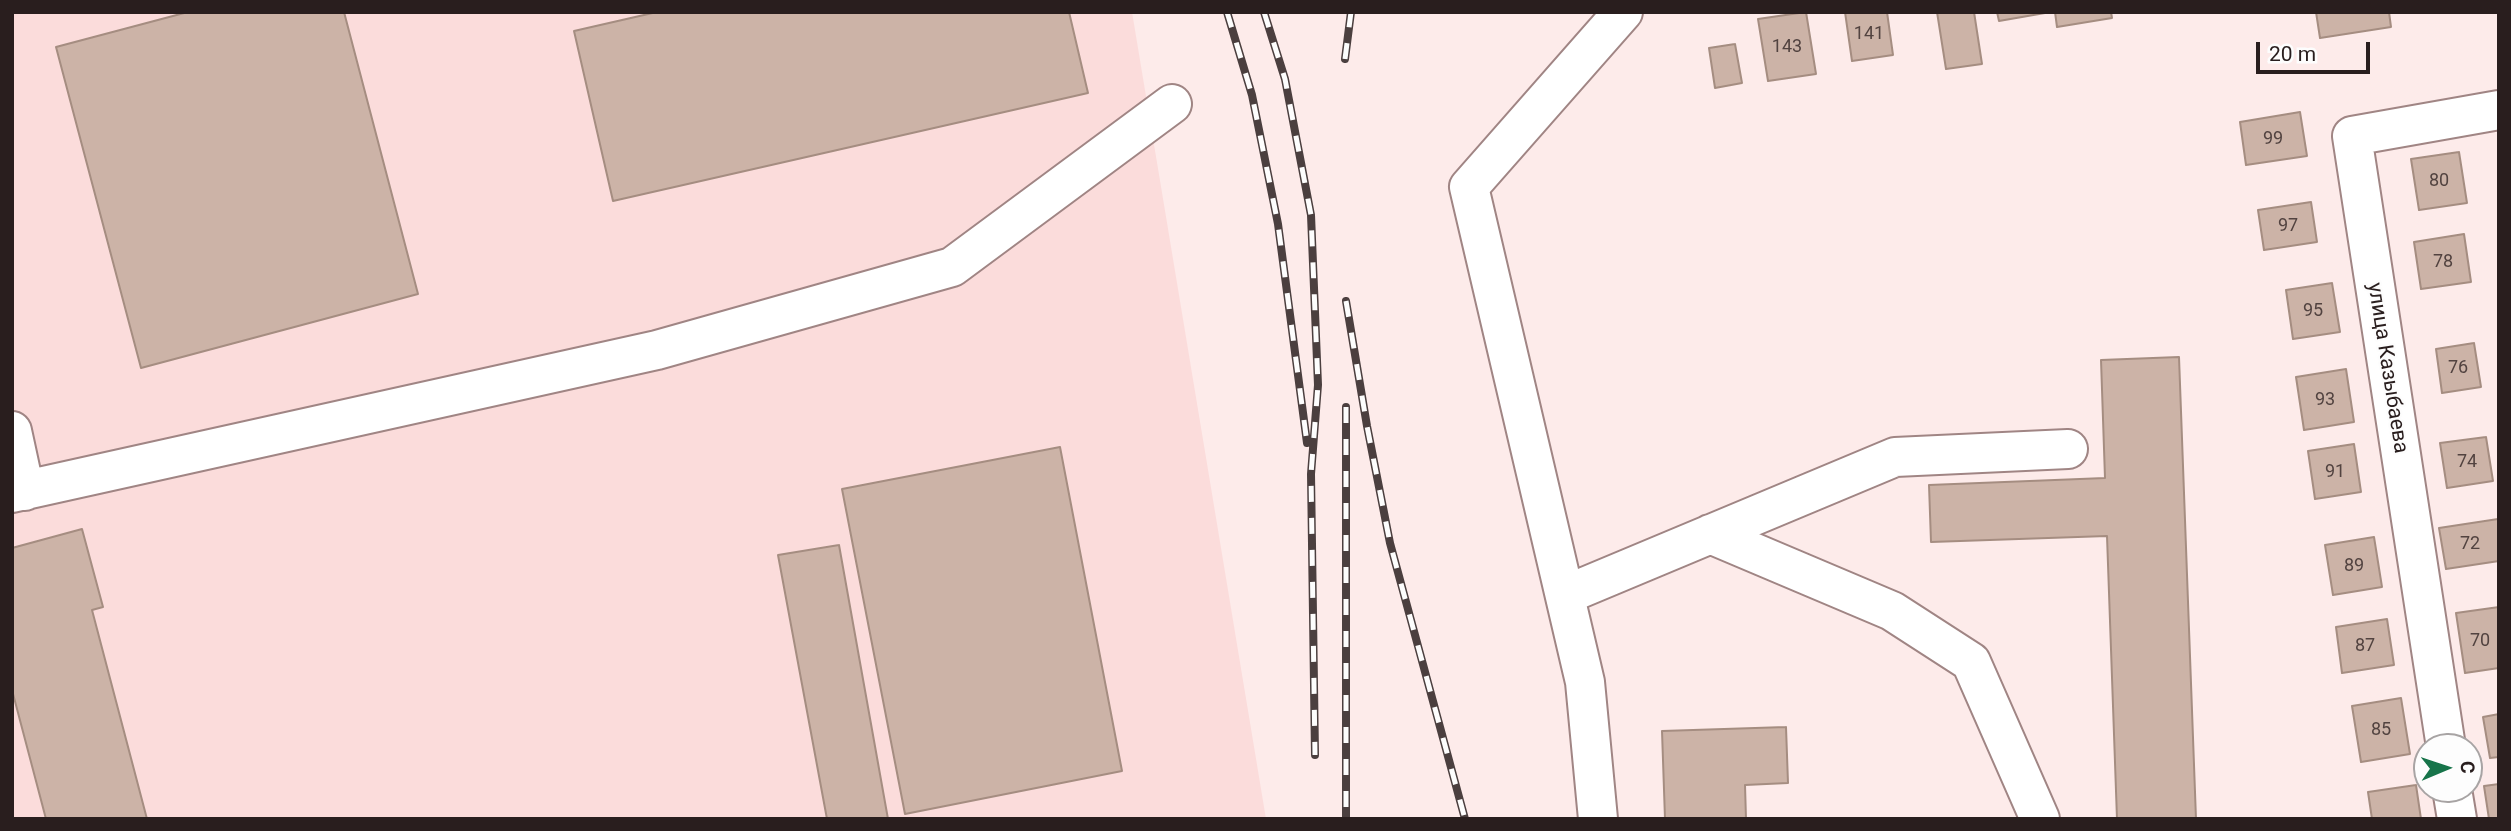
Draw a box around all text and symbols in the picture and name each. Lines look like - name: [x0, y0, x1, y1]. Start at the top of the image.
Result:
- house number: 141: [1854, 23, 1884, 45]
- scale bar: [2259, 28, 2373, 72]
- house number: 143: [1772, 36, 1802, 58]
- text: 20 m: [2269, 42, 2316, 66]
- house number: 99: [2263, 128, 2283, 150]
- house number: 80: [2429, 170, 2449, 192]
- house number: 97: [2278, 215, 2298, 237]
- house number: 78: [2433, 251, 2453, 273]
- street label: улица Казыбаева: [2361, 281, 2413, 455]
- house number: 95: [2303, 300, 2323, 322]
- house number: 76: [2448, 357, 2468, 379]
- house number: 93: [2315, 389, 2335, 411]
- house number: 74: [2457, 451, 2477, 473]
- house number: 91: [2325, 461, 2345, 483]
- house number: 72: [2460, 533, 2480, 555]
- house number: 89: [2344, 555, 2364, 577]
- house number: 70: [2470, 630, 2490, 652]
- house number: 87: [2355, 635, 2375, 657]
- house number: 85: [2371, 719, 2391, 741]
- north arrow: [2413, 733, 2483, 803]
- text: С: [2456, 761, 2479, 774]

